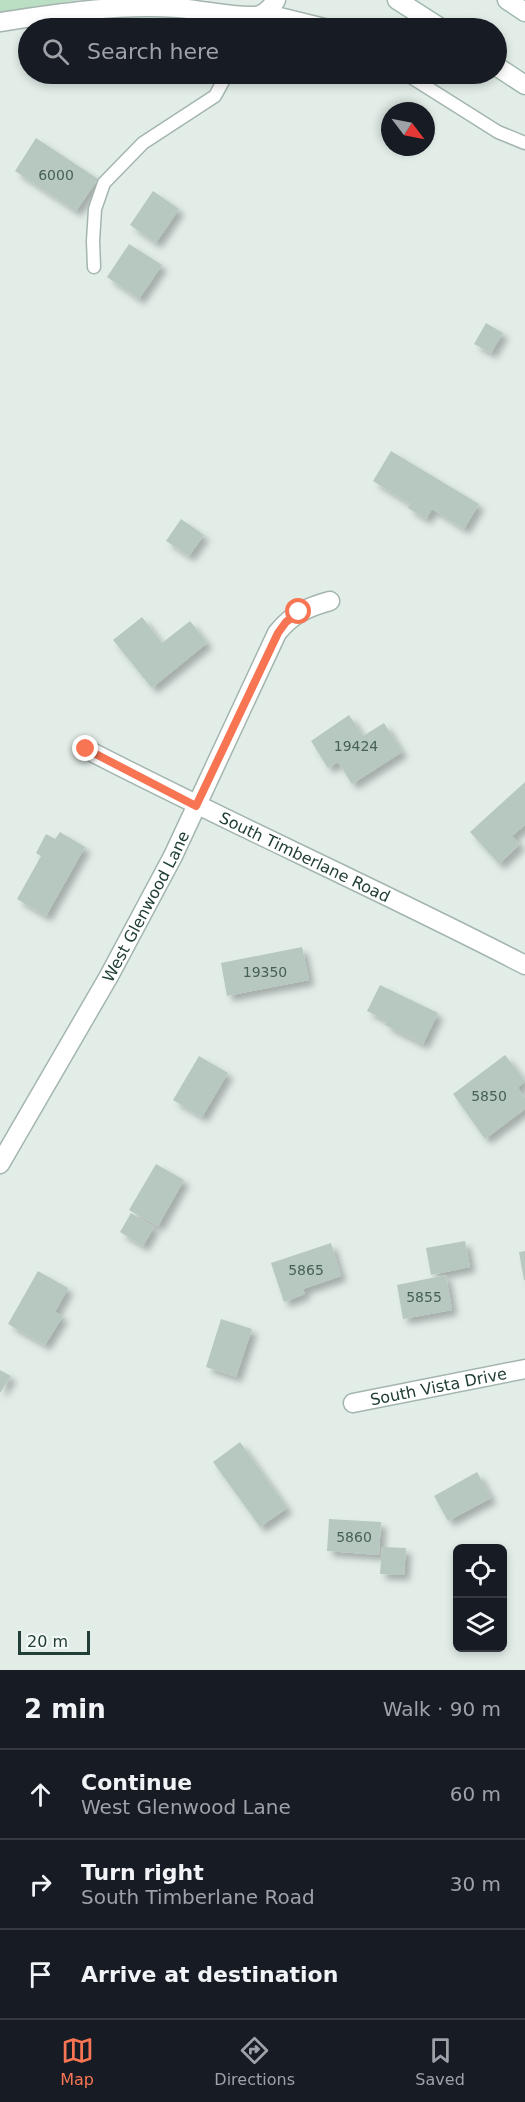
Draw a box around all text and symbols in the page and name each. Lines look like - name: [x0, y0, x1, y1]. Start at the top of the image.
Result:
- search box: [18, 18, 507, 84]
- icon: search: [39, 35, 72, 68]
- text: Search here: [87, 39, 219, 64]
- north arrow: [381, 102, 435, 156]
- house number: 6000: [38, 167, 74, 183]
- route start: [285, 598, 311, 624]
- route end: [72, 735, 98, 761]
- house number: 19424: [334, 738, 378, 754]
- street label: South Timberlane Road: [216, 808, 393, 906]
- street label: West Glenwood Lane: [99, 828, 193, 985]
- house number: 19350: [243, 964, 287, 980]
- house number: 5850: [471, 1088, 507, 1104]
- house number: 5865: [288, 1262, 324, 1278]
- house number: 5855: [406, 1289, 442, 1305]
- street label: South Vista Drive: [368, 1364, 508, 1409]
- house number: 5860: [336, 1529, 372, 1545]
- map controls: [453, 1544, 507, 1652]
- button: locate: [453, 1544, 507, 1598]
- button: layers: [453, 1598, 507, 1652]
- scale bar: [18, 1628, 90, 1656]
- text: 20 m: [27, 1632, 68, 1651]
- text: 2 min: [24, 1694, 106, 1724]
- text: Walk · 90 m: [383, 1697, 501, 1721]
- text: Continue: [81, 1770, 192, 1795]
- icon: ahead: [24, 1778, 57, 1811]
- text: 60 m: [450, 1782, 501, 1806]
- text: West Glenwood Lane: [81, 1795, 291, 1819]
- text: Turn right: [81, 1860, 204, 1885]
- icon: right: [24, 1868, 57, 1901]
- text: 30 m: [450, 1872, 501, 1896]
- text: South Timberlane Road: [81, 1885, 315, 1909]
- icon: arrive: [24, 1958, 57, 1991]
- text: Arrive at destination: [81, 1962, 338, 1987]
- tab: Map: [60, 2034, 94, 2089]
- tab: Directions: [214, 2034, 295, 2089]
- tab: Saved: [415, 2034, 465, 2089]

